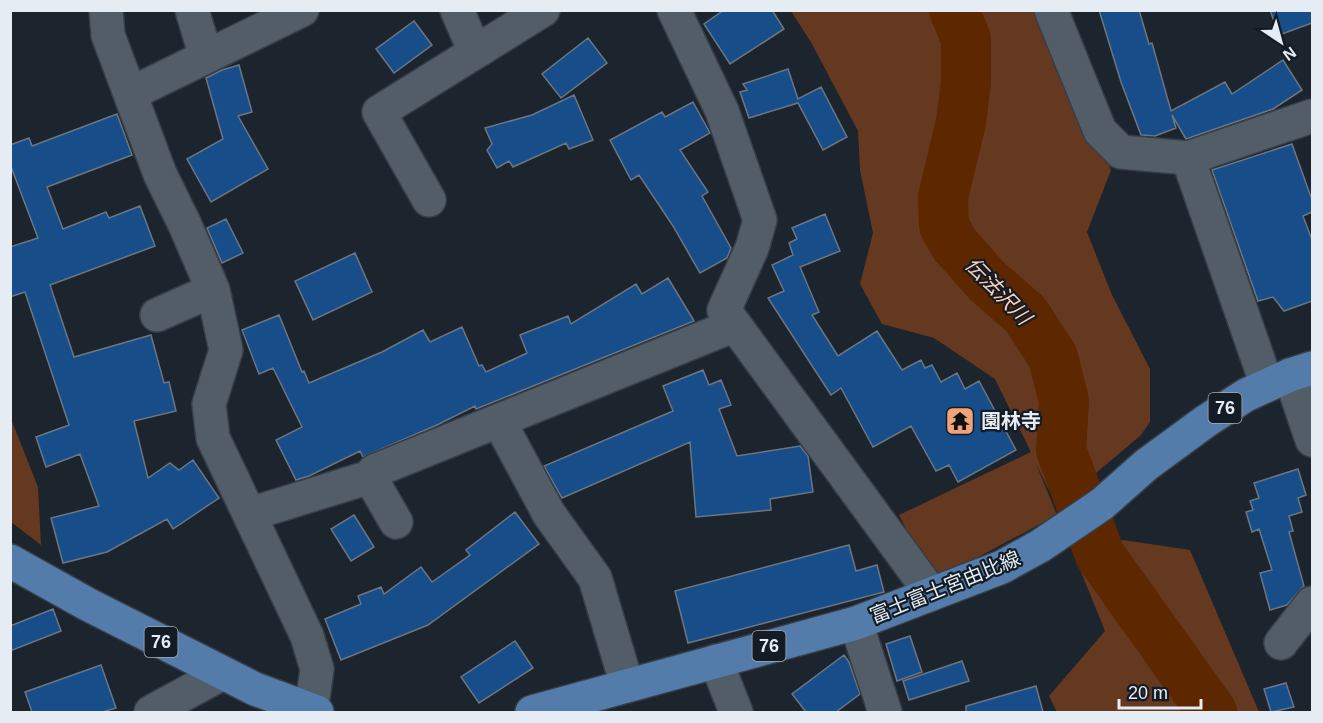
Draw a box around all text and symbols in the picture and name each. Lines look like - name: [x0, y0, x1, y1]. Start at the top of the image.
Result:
- north arrow: [1251, 12, 1311, 72]
- text: N: [1280, 43, 1299, 64]
- water label: 伝法沢川: [961, 252, 1037, 330]
- road number: 76: [1208, 393, 1242, 423]
- temple icon: 園林寺: [944, 405, 976, 437]
- place label: 園林寺: [981, 410, 1041, 432]
- street label: 富士富士宮由比線: [867, 547, 1023, 627]
- road number: 76: [144, 627, 178, 657]
- road number: 76: [752, 631, 786, 661]
- scale bar: [1119, 672, 1202, 710]
- text: 20 m: [1128, 683, 1168, 703]

